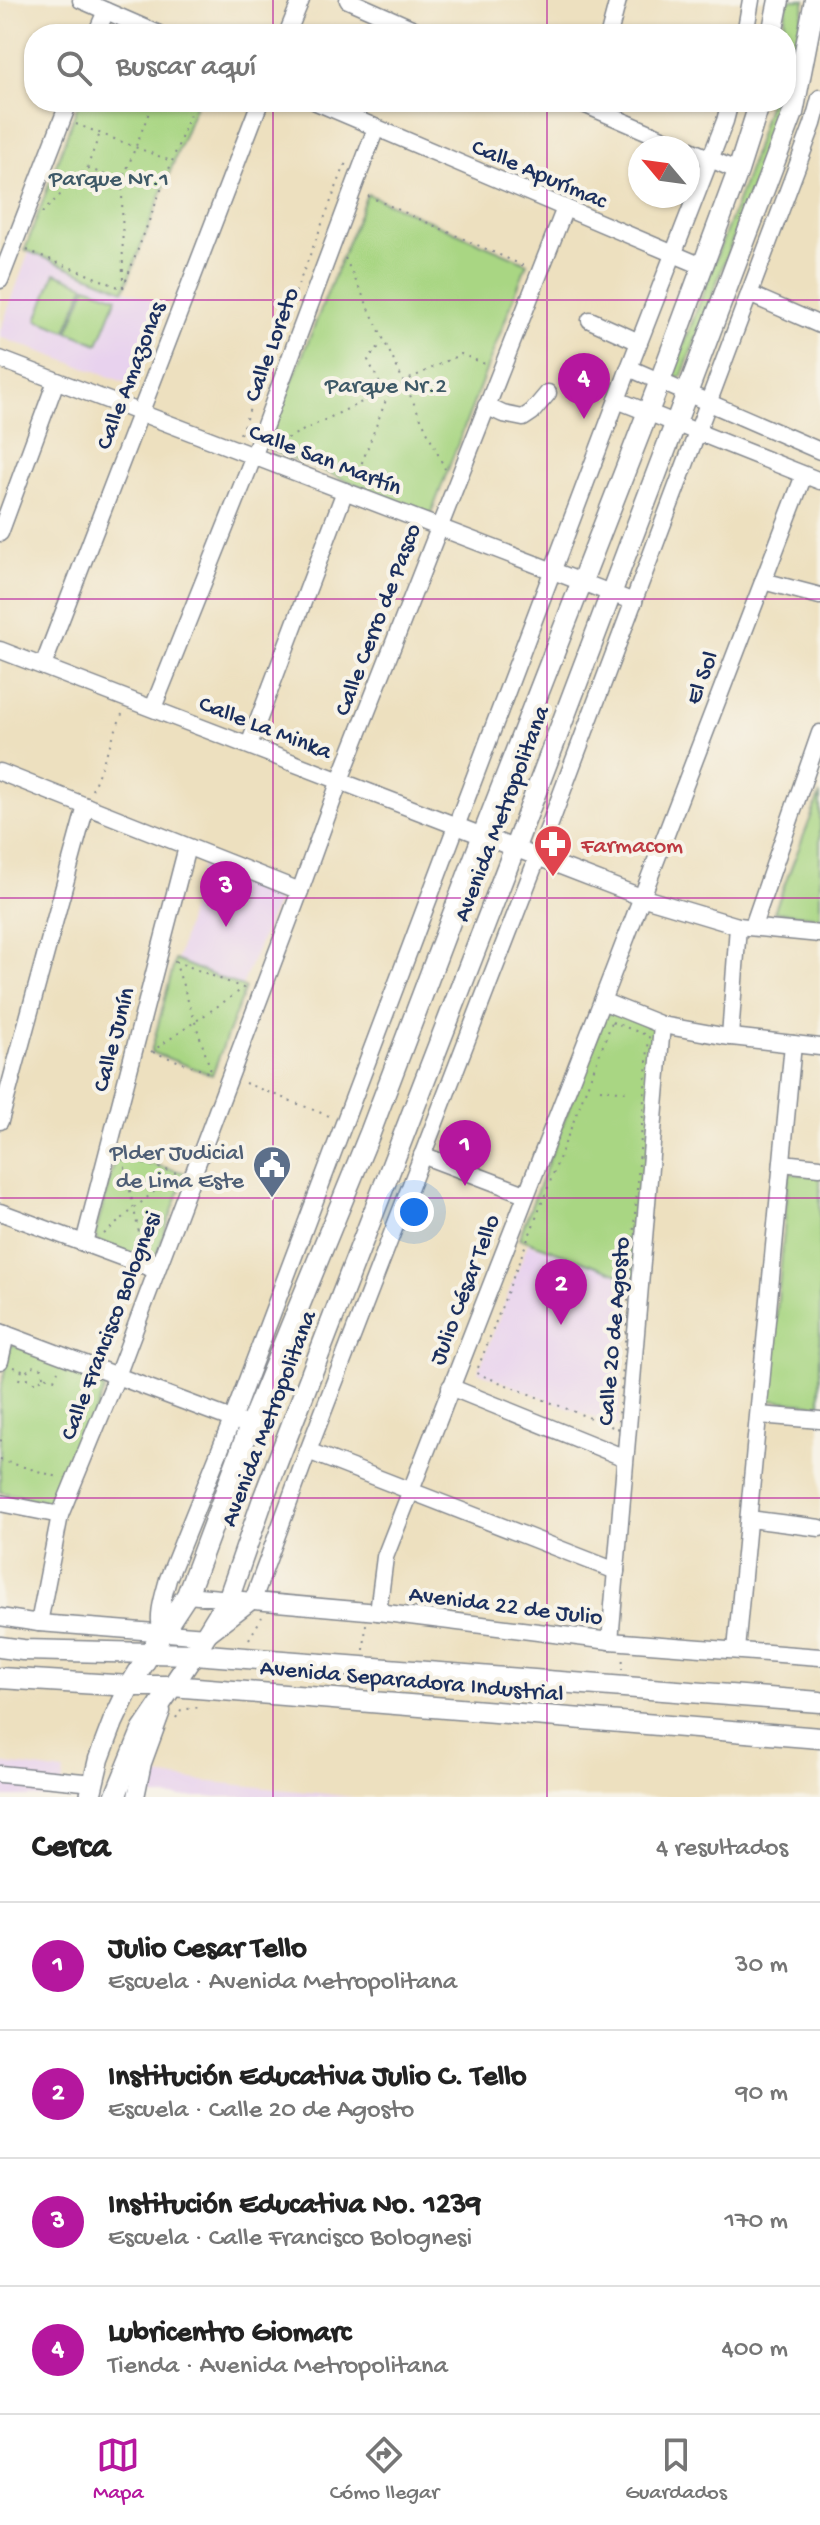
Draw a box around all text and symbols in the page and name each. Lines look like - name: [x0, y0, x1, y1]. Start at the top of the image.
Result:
- search box: [24, 24, 796, 112]
- icon: search: [52, 46, 96, 90]
- text: Buscar aquí: [116, 51, 256, 86]
- street label: Calle Apurímac: [466, 134, 612, 217]
- north arrow: [628, 136, 700, 208]
- park label: Parque Nr.1: [48, 166, 169, 195]
- street label: Calle Loreto: [239, 284, 307, 406]
- street label: Calle Amazonas: [91, 297, 174, 454]
- pin: 4: [558, 353, 610, 419]
- park label: Parque Nr.2: [324, 373, 447, 402]
- street label: Calle San Martín: [244, 419, 406, 504]
- street label: Calle Cerro de Pasco: [329, 520, 429, 721]
- street label: El Sol: [680, 647, 727, 709]
- street label: Calle La Minka: [194, 691, 336, 768]
- street label: Avenida Metropolitana: [449, 701, 558, 926]
- pharmacy icon: Farmacom: [532, 823, 574, 878]
- place label: Farmacom: [580, 833, 683, 862]
- pin: 3: [200, 861, 252, 927]
- street label: Calle Junín: [88, 984, 143, 1095]
- pin: 1: [439, 1120, 491, 1186]
- place label: Plder Judicial de Lima Este: [109, 1140, 245, 1197]
- public building icon: Plder Judicial de Lima Este: [251, 1144, 293, 1199]
- your location: [394, 1192, 434, 1232]
- street label: Calle Francisco Bolognesi: [55, 1208, 169, 1445]
- street label: Julio César Tello: [424, 1211, 508, 1370]
- street label: Calle 20 de Agosto: [593, 1236, 638, 1427]
- pin: 2: [535, 1259, 587, 1325]
- street label: Avenida Metropolitana: [216, 1306, 325, 1531]
- street label: Avenida 22 de Julio: [407, 1581, 604, 1634]
- street label: Avenida Separadora Industrial: [259, 1655, 565, 1710]
- text: Cerca: [32, 1829, 110, 1869]
- text: 4 resultados: [656, 1834, 788, 1865]
- text: Julio Cesar Tello: [108, 1933, 307, 1968]
- text: 1: [53, 1951, 63, 1982]
- text: 30 m: [735, 1951, 788, 1982]
- text: Escuela · Avenida Metropolitana: [108, 1968, 457, 1999]
- text: Institución Educativa Julio C. Tello: [108, 2061, 527, 2096]
- text: 2: [52, 2079, 64, 2110]
- text: 90 m: [736, 2079, 788, 2110]
- text: Escuela · Calle 20 de Agosto: [108, 2096, 414, 2127]
- text: Institución Educativa No. 1239: [108, 2189, 481, 2224]
- text: 3: [51, 2207, 65, 2238]
- text: 170 m: [725, 2207, 788, 2238]
- text: Escuela · Calle Francisco Bolognesi: [108, 2224, 472, 2255]
- text: Lubricentro Giomarc: [108, 2317, 351, 2352]
- text: 4: [52, 2335, 64, 2366]
- text: 400 m: [722, 2335, 788, 2366]
- text: Tienda · Avenida Metropolitana: [108, 2352, 448, 2383]
- tab: Mapa: [93, 2433, 144, 2507]
- tab: Cómo llegar: [330, 2433, 439, 2507]
- tab: Guardados: [625, 2433, 727, 2507]

